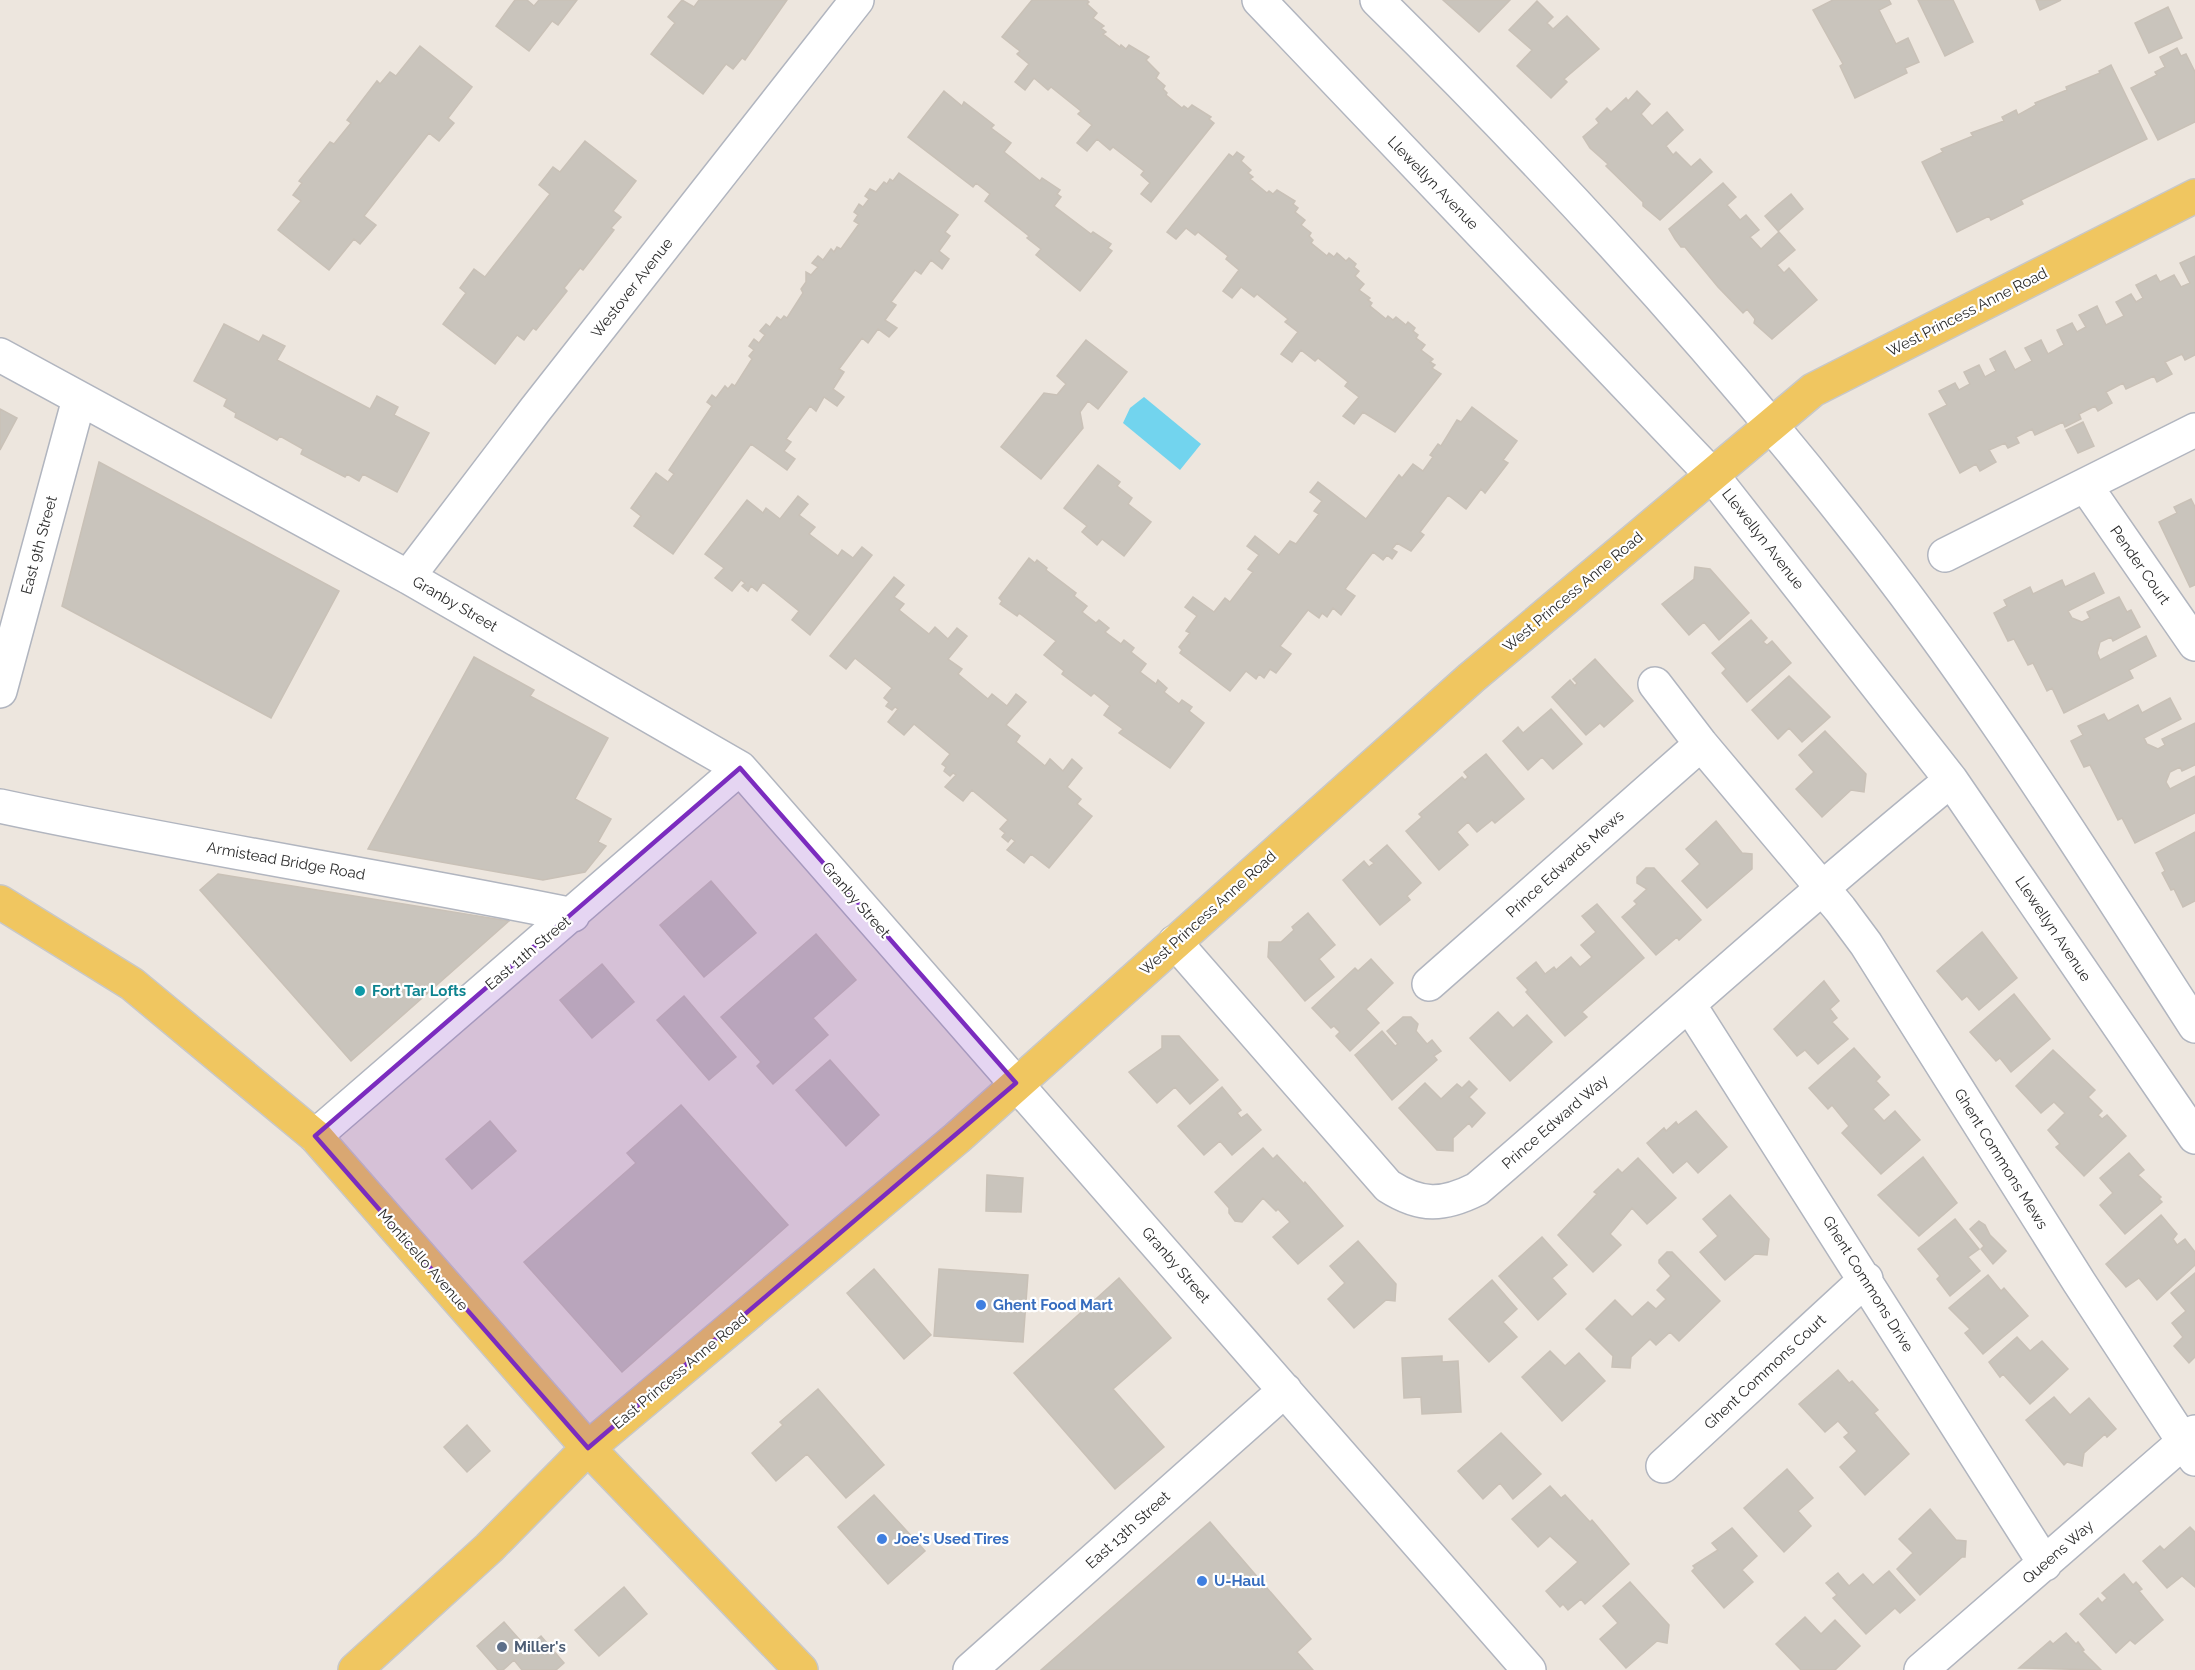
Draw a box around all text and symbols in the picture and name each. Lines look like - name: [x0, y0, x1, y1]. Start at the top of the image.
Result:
- street label: Llewellyn Avenue: [1384, 133, 1482, 234]
- street label: Westover Avenue: [587, 234, 677, 342]
- street label: West Princess Anne Road: [1884, 264, 2050, 360]
- street label: Llewellyn Avenue: [1718, 485, 1808, 593]
- street label: East 9th Street: [17, 494, 61, 596]
- street label: Pender Court: [2106, 522, 2174, 608]
- street label: West Princess Anne Road: [1499, 528, 1647, 656]
- street label: Granby Street: [409, 572, 501, 636]
- street label: Prince Edwards Mews: [1502, 806, 1628, 922]
- street label: Armistead Bridge Road: [205, 838, 367, 884]
- street label: West Princess Anne Road: [1136, 847, 1280, 979]
- street label: Granby Street: [818, 858, 894, 942]
- street label: Llewellyn Avenue: [2011, 873, 2095, 985]
- street label: East 11th Street: [482, 912, 574, 994]
- place label: Fort Tar Lofts: [372, 982, 466, 1000]
- marker: Fort Tar Lofts: [353, 984, 367, 998]
- street label: Prince Edward Way: [1498, 1071, 1612, 1173]
- street label: Ghent Commons Mews: [1950, 1085, 2052, 1233]
- street label: Monticello Avenue: [374, 1205, 472, 1315]
- street label: Ghent Commons Drive: [1819, 1213, 1917, 1356]
- street label: Granby Street: [1138, 1223, 1214, 1307]
- place label: Ghent Food Mart: [993, 1296, 1113, 1314]
- marker: Ghent Food Mart: [974, 1298, 988, 1312]
- street label: East Princess Anne Road: [609, 1309, 751, 1433]
- street label: Ghent Commons Court: [1700, 1311, 1830, 1433]
- street label: East 13th Street: [1082, 1488, 1174, 1572]
- street label: Queens Way: [2019, 1516, 2097, 1588]
- place label: Joe's Used Tires: [894, 1530, 1009, 1548]
- marker: Joe's Used Tires: [875, 1532, 889, 1546]
- place label: U-Haul: [1214, 1572, 1265, 1590]
- marker: U-Haul: [1195, 1574, 1209, 1588]
- place label: Miller's: [514, 1638, 566, 1656]
- marker: Miller's: [495, 1640, 509, 1654]

